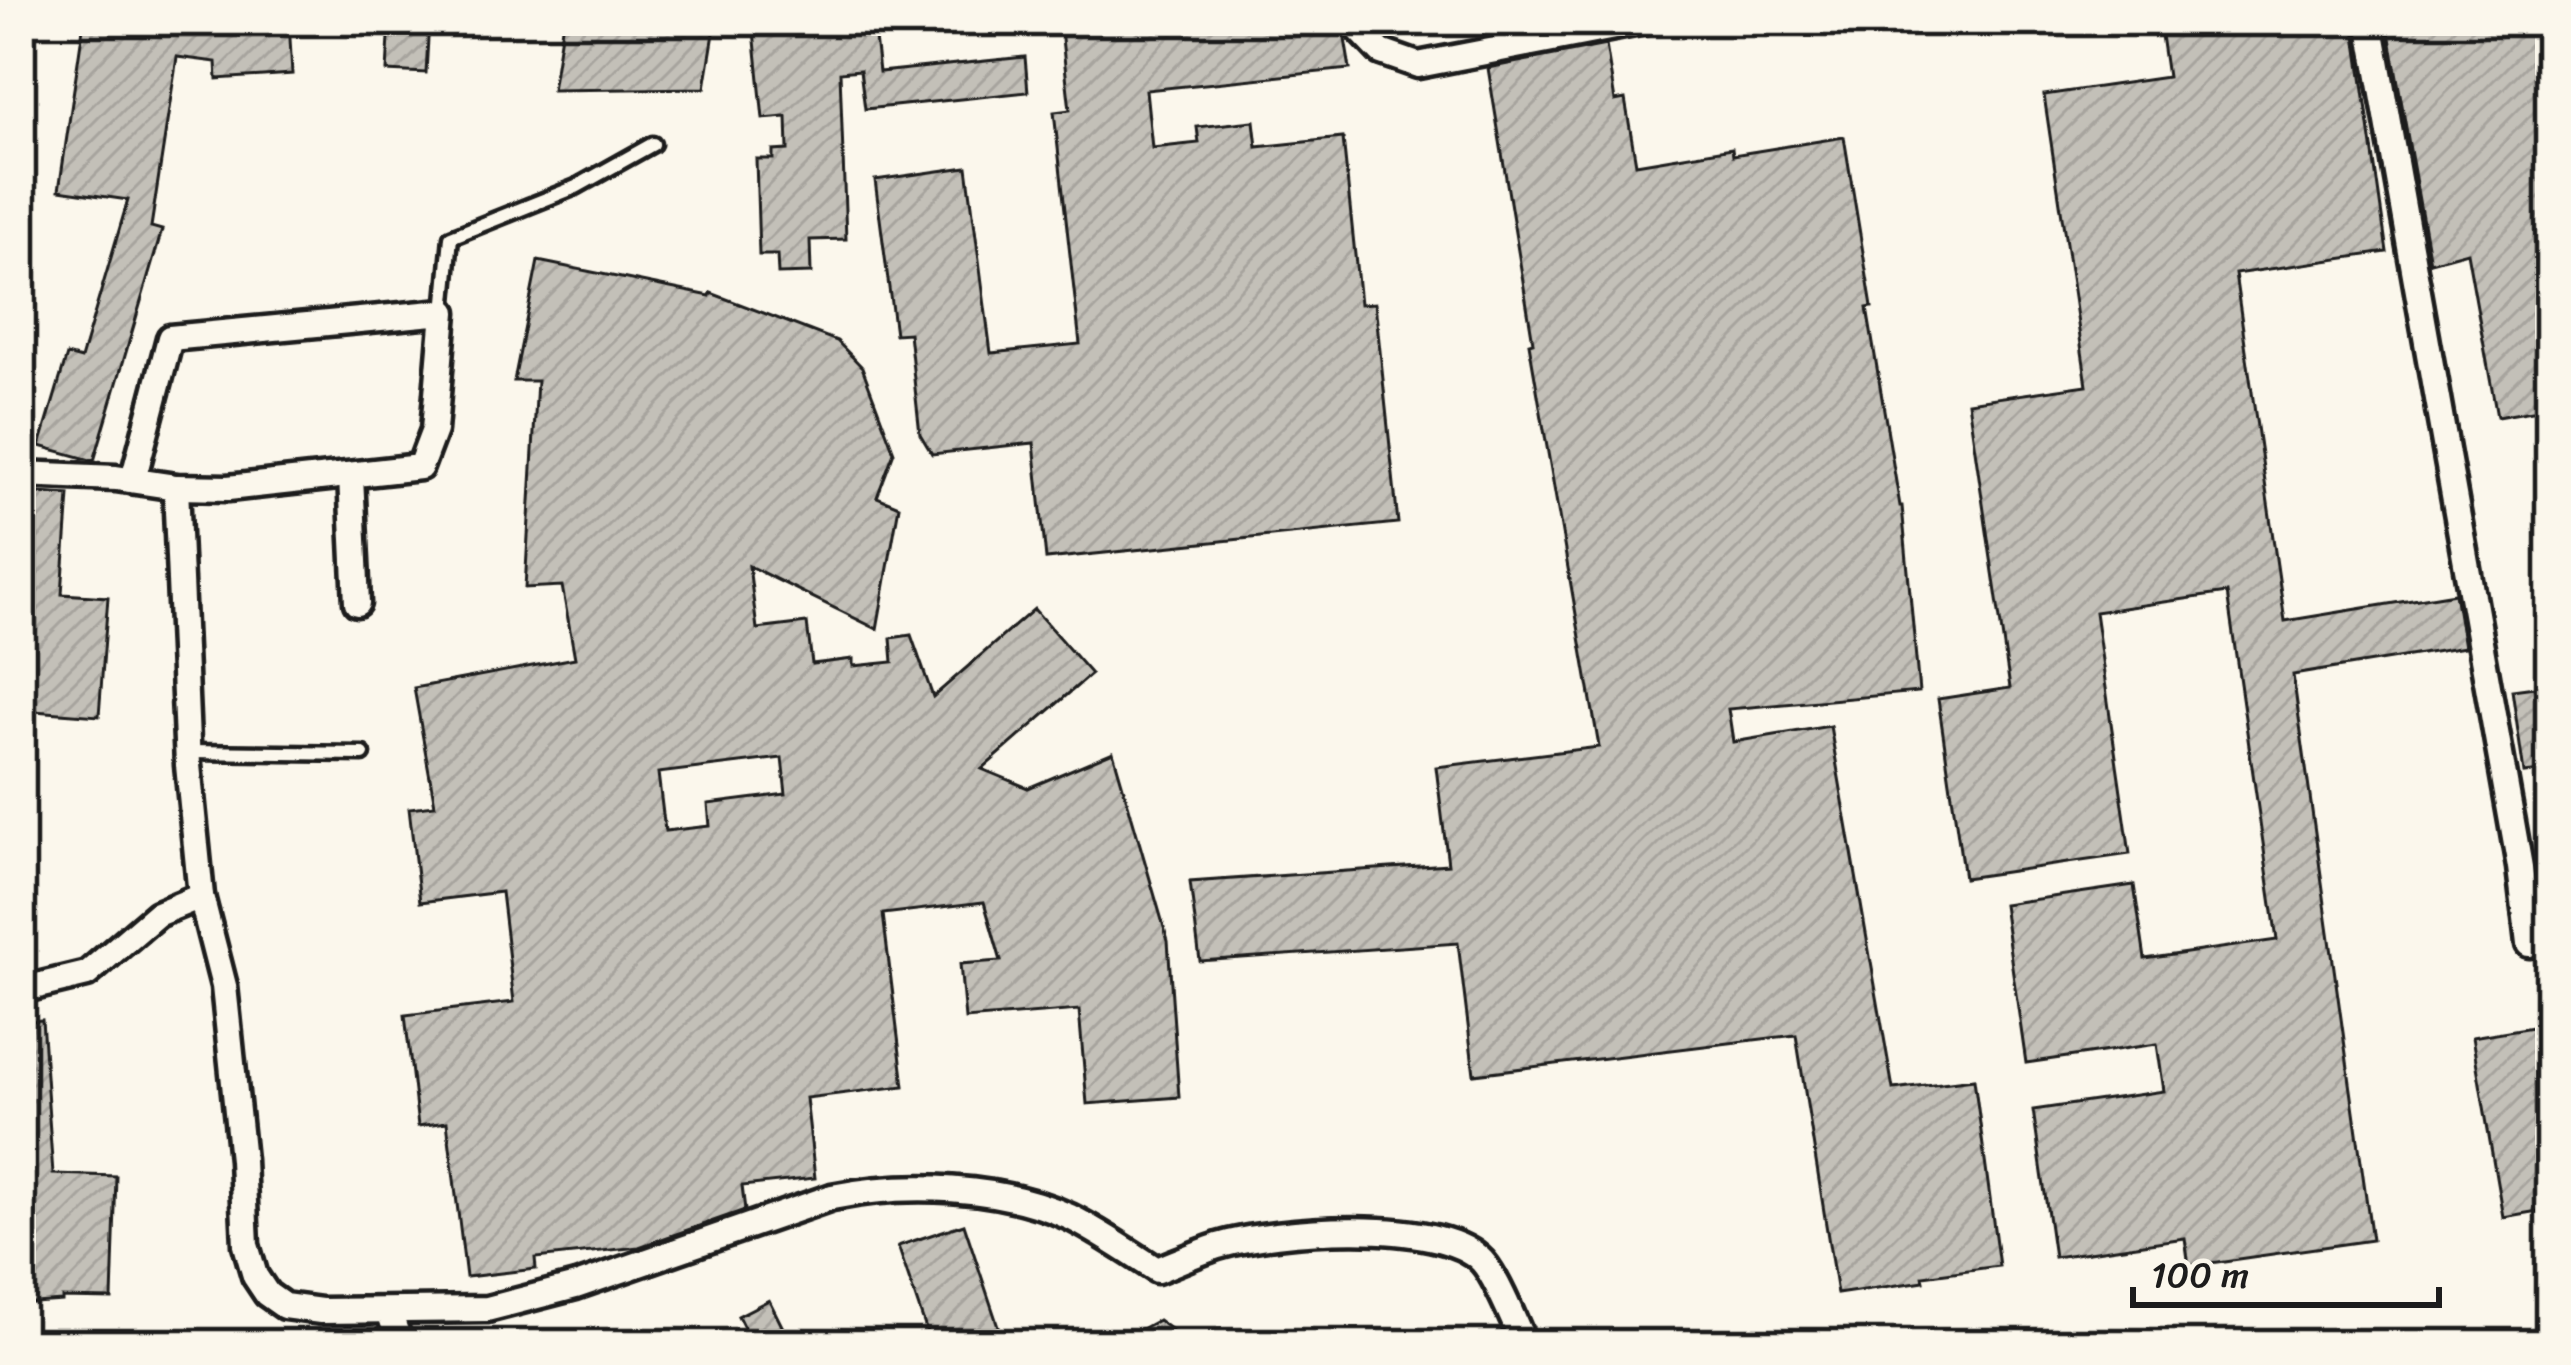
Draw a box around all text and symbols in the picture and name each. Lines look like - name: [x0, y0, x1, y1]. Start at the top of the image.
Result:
- scale bar: [2133, 1233, 2439, 1307]
- text: 100 m: [2151, 1243, 2249, 1307]

